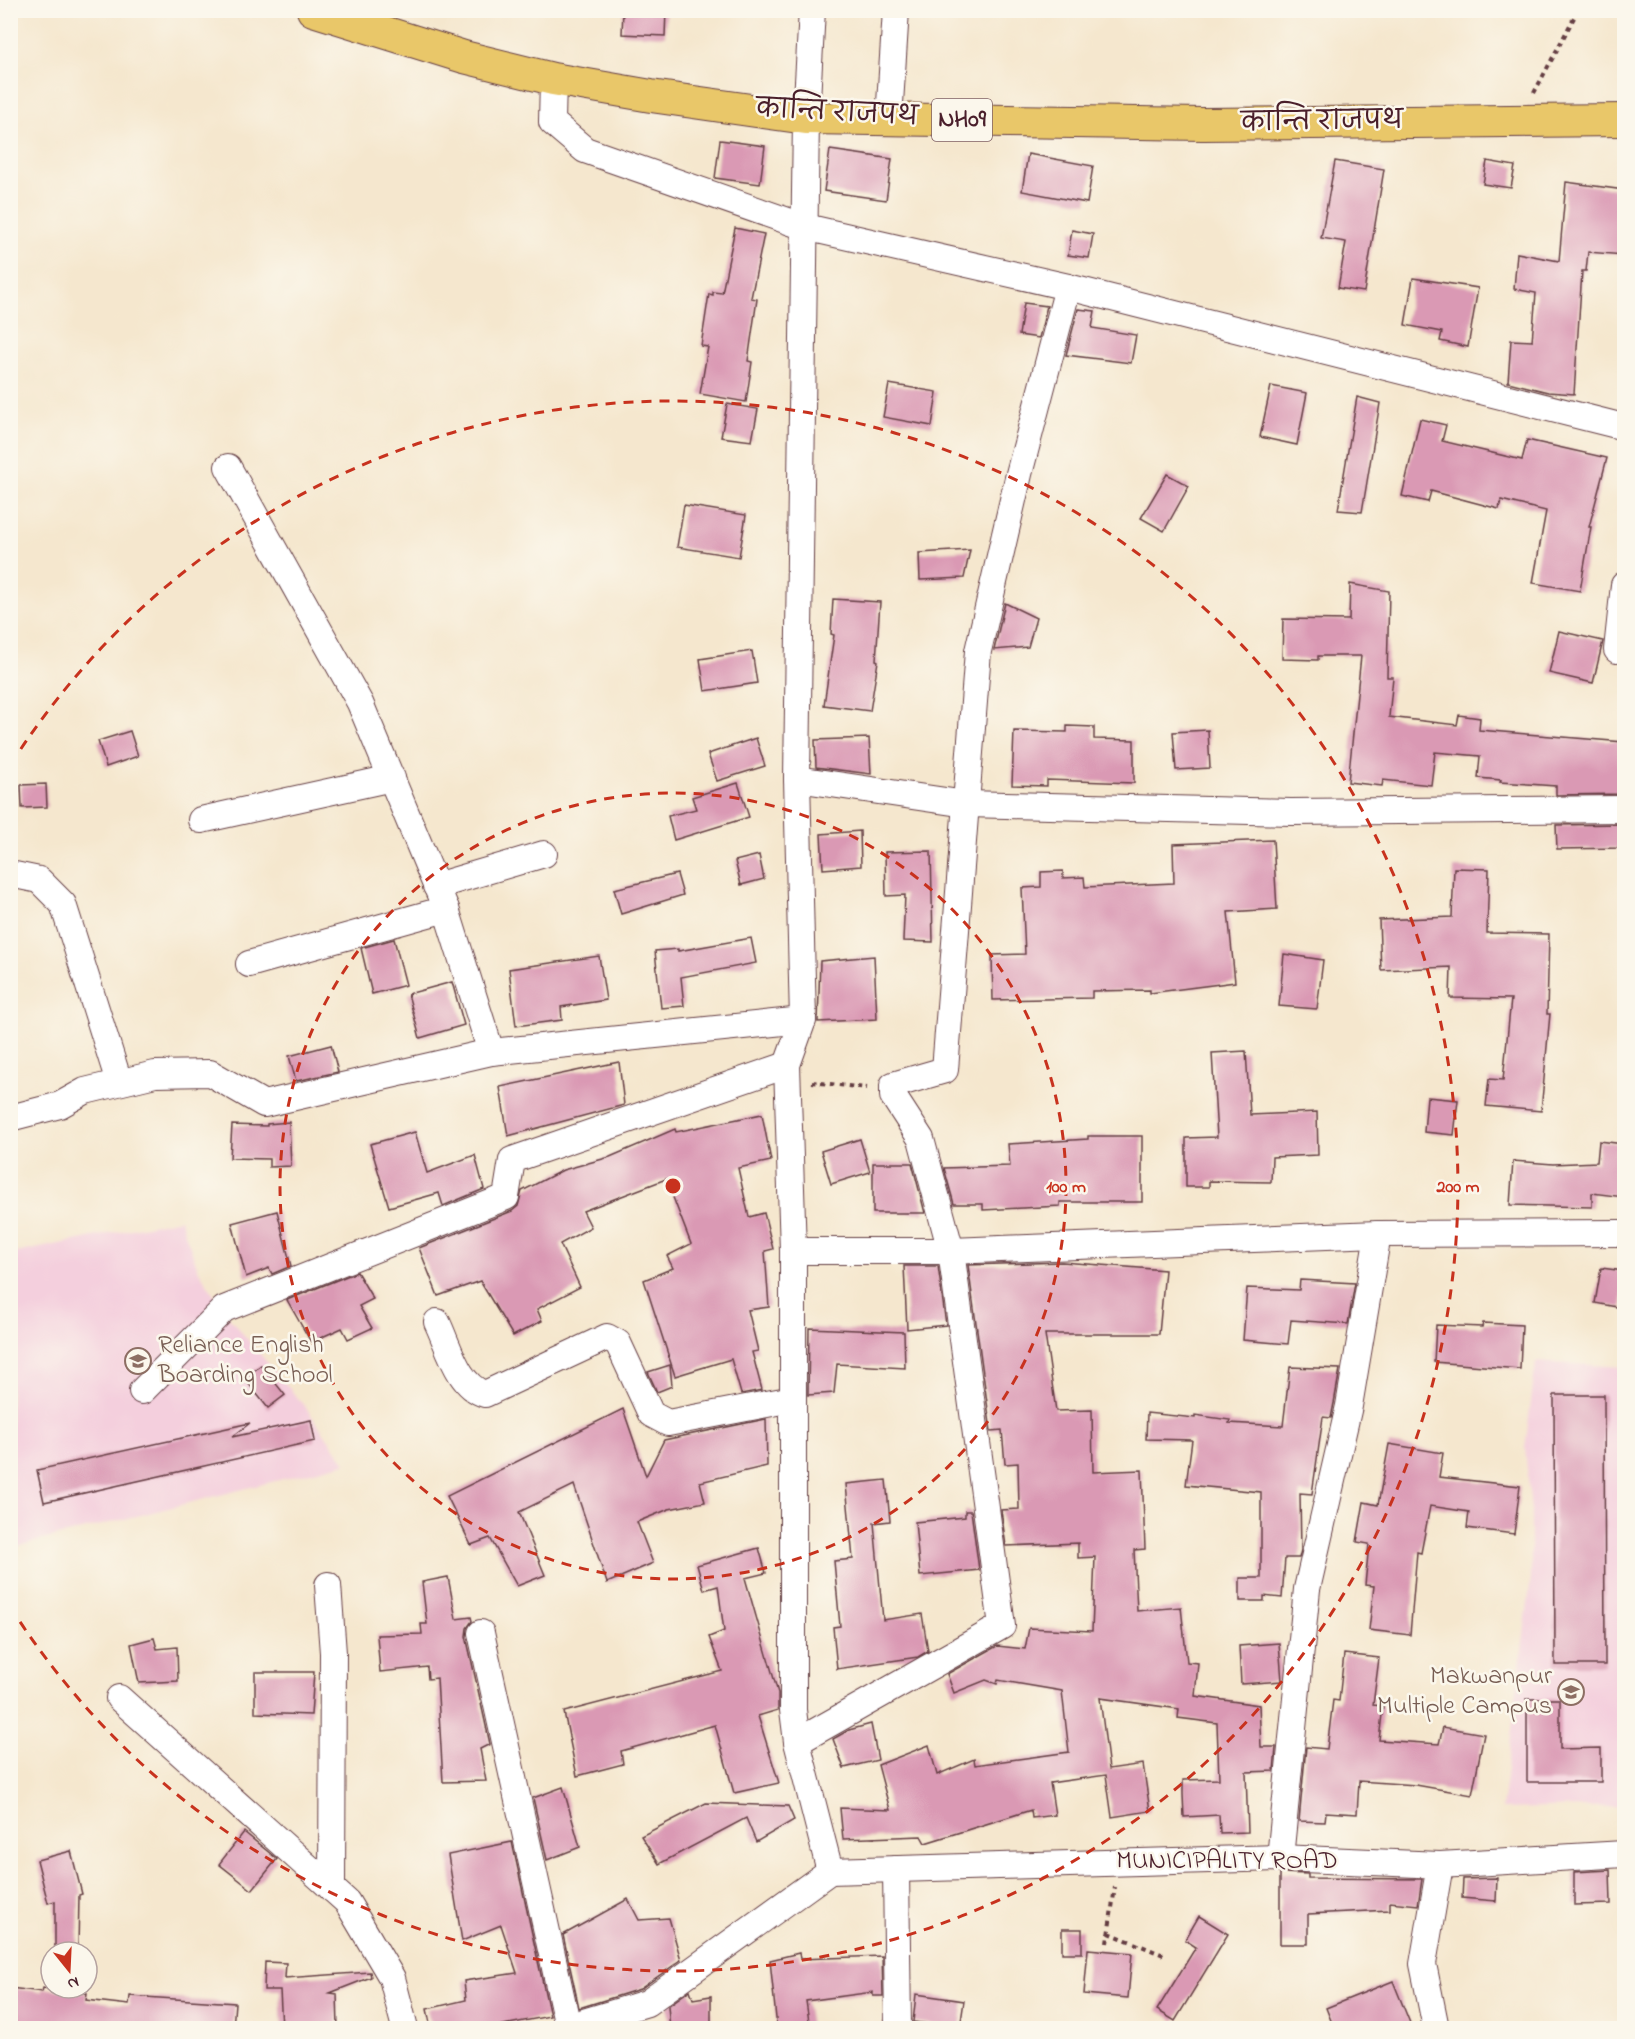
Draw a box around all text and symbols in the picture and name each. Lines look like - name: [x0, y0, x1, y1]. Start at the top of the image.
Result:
- street label: कान्ति राजपथ: [753, 87, 921, 137]
- road number: NH09: [932, 99, 992, 141]
- street label: कान्ति राजपथ: [1239, 99, 1405, 143]
- text: 100 m: [1046, 1175, 1086, 1201]
- text: 200 m: [1436, 1175, 1480, 1201]
- centre of rings: [663, 1176, 683, 1196]
- place label: Reliance English Boarding School: [157, 1327, 333, 1395]
- school or university icon: Reliance English Boarding School: [123, 1346, 153, 1376]
- place label: Makwanpur Multiple Campus: [1377, 1658, 1553, 1726]
- school or university icon: Makwanpur Multiple Campus: [1556, 1677, 1586, 1707]
- street label: MUNICIPALITY ROAD: [1116, 1843, 1338, 1881]
- north arrow: [39, 1940, 99, 2000]
- text: N: [64, 1969, 82, 1996]

